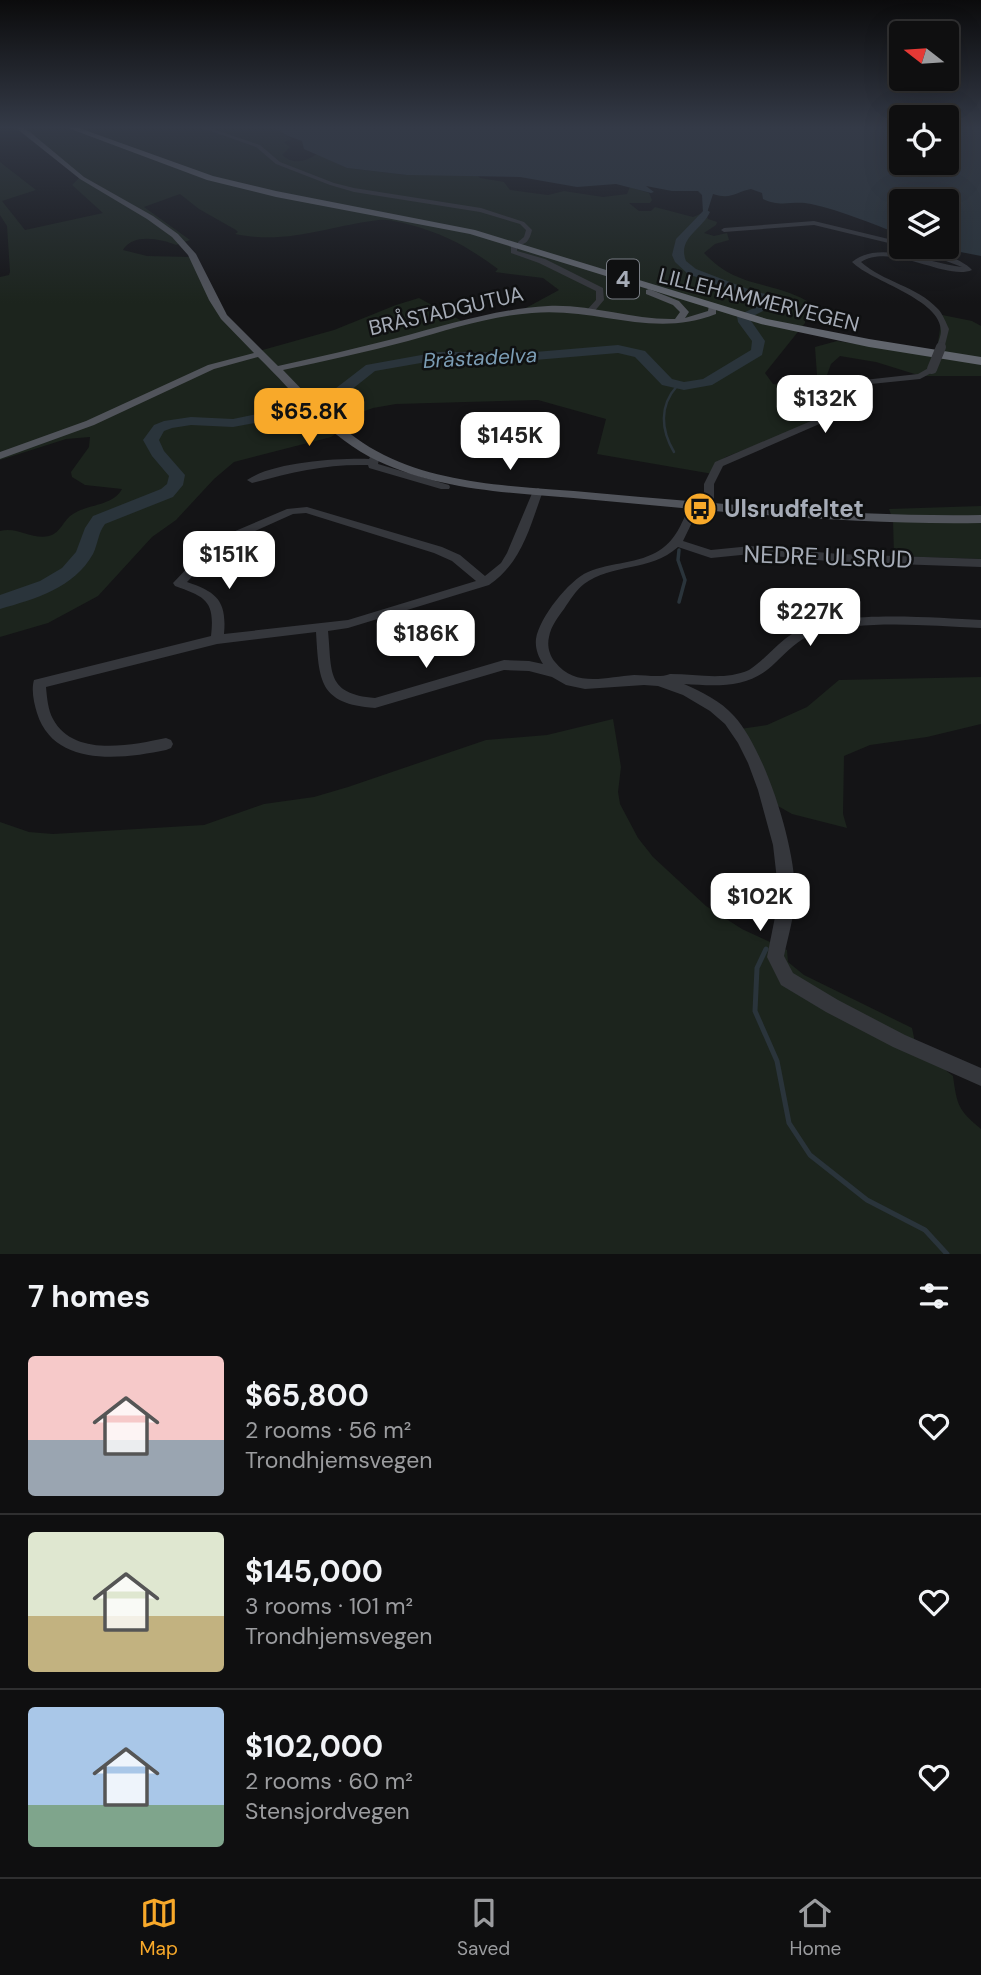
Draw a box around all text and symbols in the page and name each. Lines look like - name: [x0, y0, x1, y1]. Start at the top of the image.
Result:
- north arrow: [889, 21, 959, 91]
- map controls: [889, 21, 959, 259]
- button: locate: [889, 105, 959, 175]
- button: layers: [889, 189, 959, 259]
- road number: 4: [607, 260, 639, 298]
- street label: LILLEHAMMERVEGEN: [656, 262, 862, 338]
- street label: BRÅSTADGUTUA: [366, 280, 526, 342]
- water label: Bråstadelva: [422, 341, 538, 375]
- pin: $132K: [776, 376, 874, 435]
- text: $132K: [793, 383, 857, 413]
- pin: $65.8K: [252, 388, 366, 448]
- text: $65.8K: [270, 396, 348, 426]
- pin: $145K: [461, 412, 559, 472]
- text: $145K: [477, 420, 543, 450]
- bus stop icon: Ulsrudfeltet: [681, 490, 719, 528]
- place label: Ulsrudfeltet: [724, 493, 864, 524]
- pin: $151K: [180, 532, 278, 591]
- street label: NEDRE ULSRUD: [743, 538, 913, 575]
- text: $151K: [199, 539, 259, 569]
- pin: $227K: [761, 588, 859, 648]
- text: $227K: [776, 596, 844, 626]
- pin: $186K: [377, 610, 475, 670]
- text: $186K: [393, 618, 459, 648]
- pin: $102K: [711, 874, 809, 933]
- text: $102K: [727, 881, 793, 911]
- text: 7 homes: [28, 1277, 150, 1316]
- icon: filters: [915, 1277, 953, 1315]
- text: $65,800: [245, 1376, 369, 1415]
- icon: home: [84, 1384, 168, 1468]
- icon: heart: [915, 1407, 953, 1445]
- text: 2 rooms · 56 m²: [245, 1415, 411, 1445]
- text: Trondhjemsvegen: [245, 1445, 432, 1475]
- text: $145,000: [245, 1552, 383, 1591]
- icon: home: [84, 1560, 168, 1644]
- icon: heart: [915, 1583, 953, 1621]
- text: 3 rooms · 101 m²: [245, 1591, 413, 1621]
- text: Trondhjemsvegen: [245, 1621, 432, 1651]
- text: $102,000: [245, 1727, 383, 1766]
- icon: home: [84, 1735, 168, 1819]
- icon: heart: [915, 1758, 953, 1796]
- text: 2 rooms · 60 m²: [245, 1766, 413, 1796]
- text: Stensjordvegen: [245, 1796, 410, 1826]
- tab: Map: [140, 1894, 178, 1961]
- tab: Saved: [457, 1894, 510, 1961]
- tab: Home: [789, 1894, 841, 1961]

